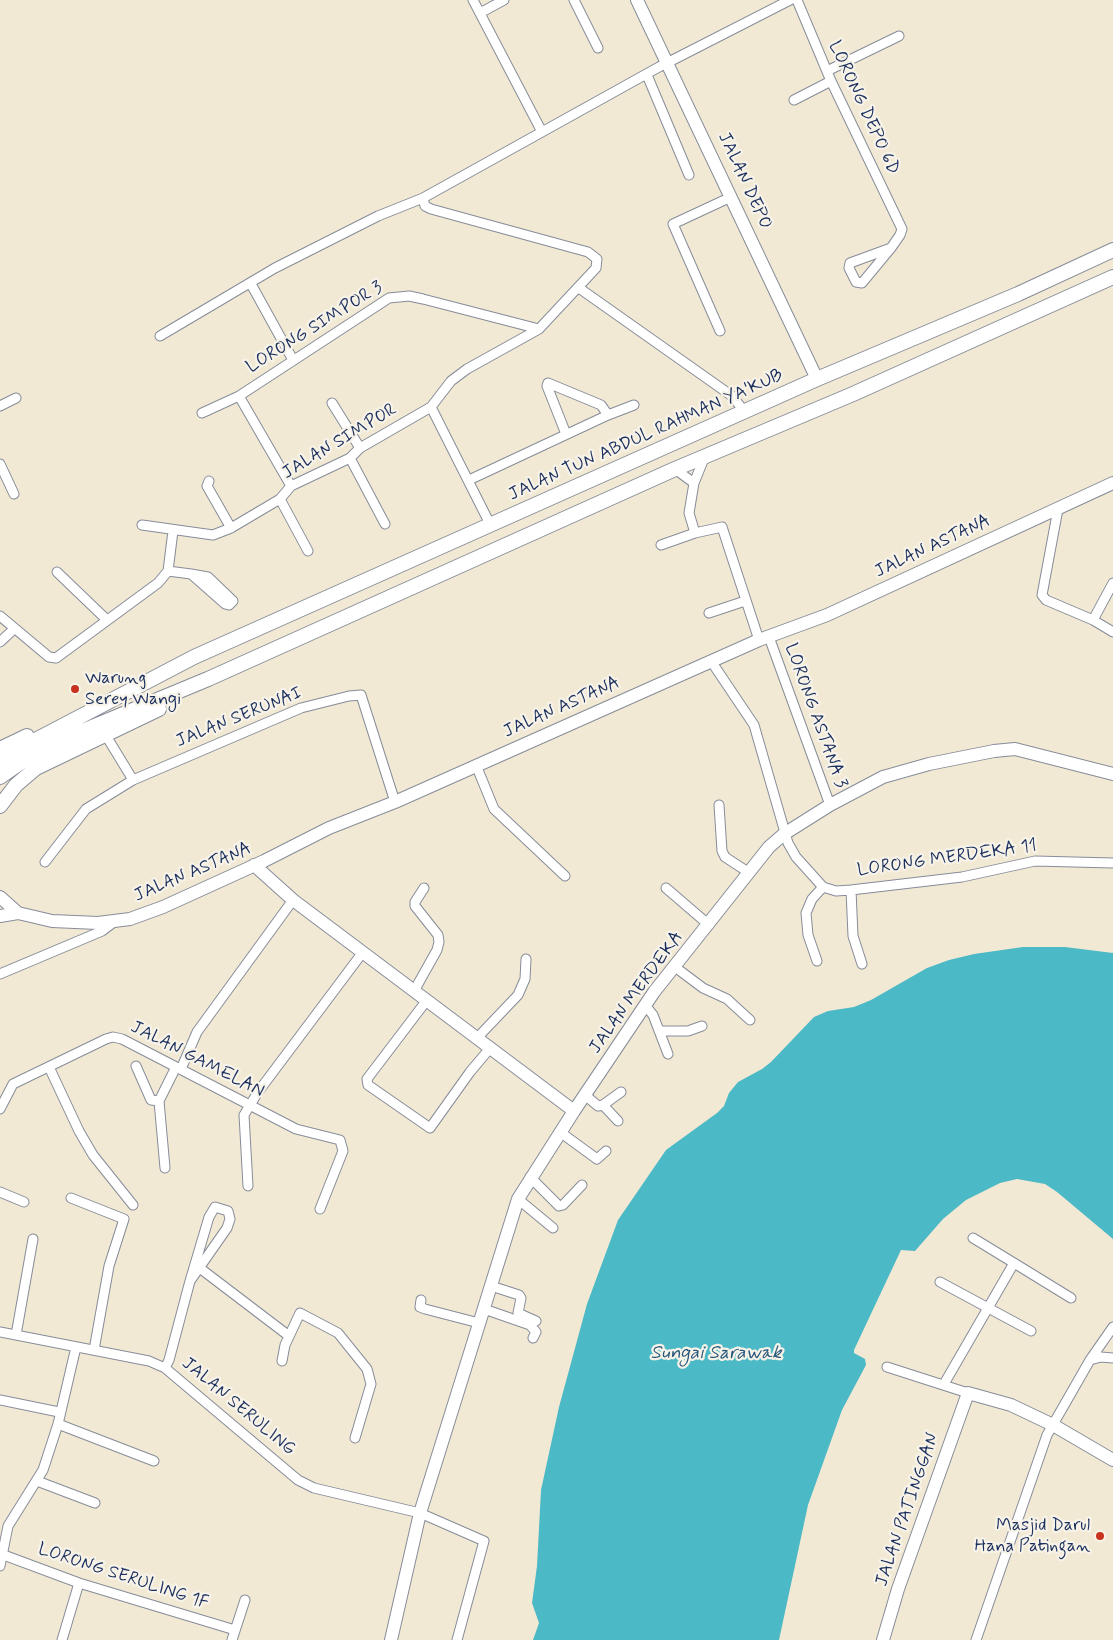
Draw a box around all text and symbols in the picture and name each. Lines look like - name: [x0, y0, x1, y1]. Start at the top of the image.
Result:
- street label: LORONG DEPO 6D: [823, 38, 903, 178]
- street label: JALAN DEPO: [712, 129, 776, 233]
- street label: LORONG SIMPOR 3: [243, 277, 387, 379]
- street label: JALAN TUN ABDUL RAHMAN YA'KUB: [506, 366, 786, 506]
- street label: JALAN SIMPOR: [279, 399, 401, 485]
- street label: JALAN ASTANA: [872, 511, 994, 583]
- street label: LORONG ASTANA 3: [779, 641, 851, 791]
- place label: Warung Serey Wangi: [85, 668, 181, 711]
- street label: JALAN ASTANA: [500, 673, 624, 743]
- marker: Warung Serey Wangi: [69, 683, 81, 695]
- street label: JALAN SERUNAI: [173, 683, 305, 753]
- street label: LORONG MERDEKA 11: [856, 836, 1038, 882]
- street label: JALAN ASTANA: [131, 839, 255, 907]
- street label: JALAN MERDEKA: [585, 928, 689, 1058]
- street label: JALAN GAMELAN: [127, 1017, 267, 1103]
- water label: Sungai Sarawak: [650, 1343, 782, 1365]
- street label: JALAN SERULING: [177, 1353, 299, 1461]
- street label: JALAN PATINGGAN: [872, 1430, 944, 1590]
- place label: Masjid Darul Hana Patingan: [975, 1515, 1090, 1558]
- marker: Masjid Darul Hana Patingan: [1094, 1530, 1106, 1542]
- street label: LORONG SERULING 1F: [35, 1539, 211, 1615]

